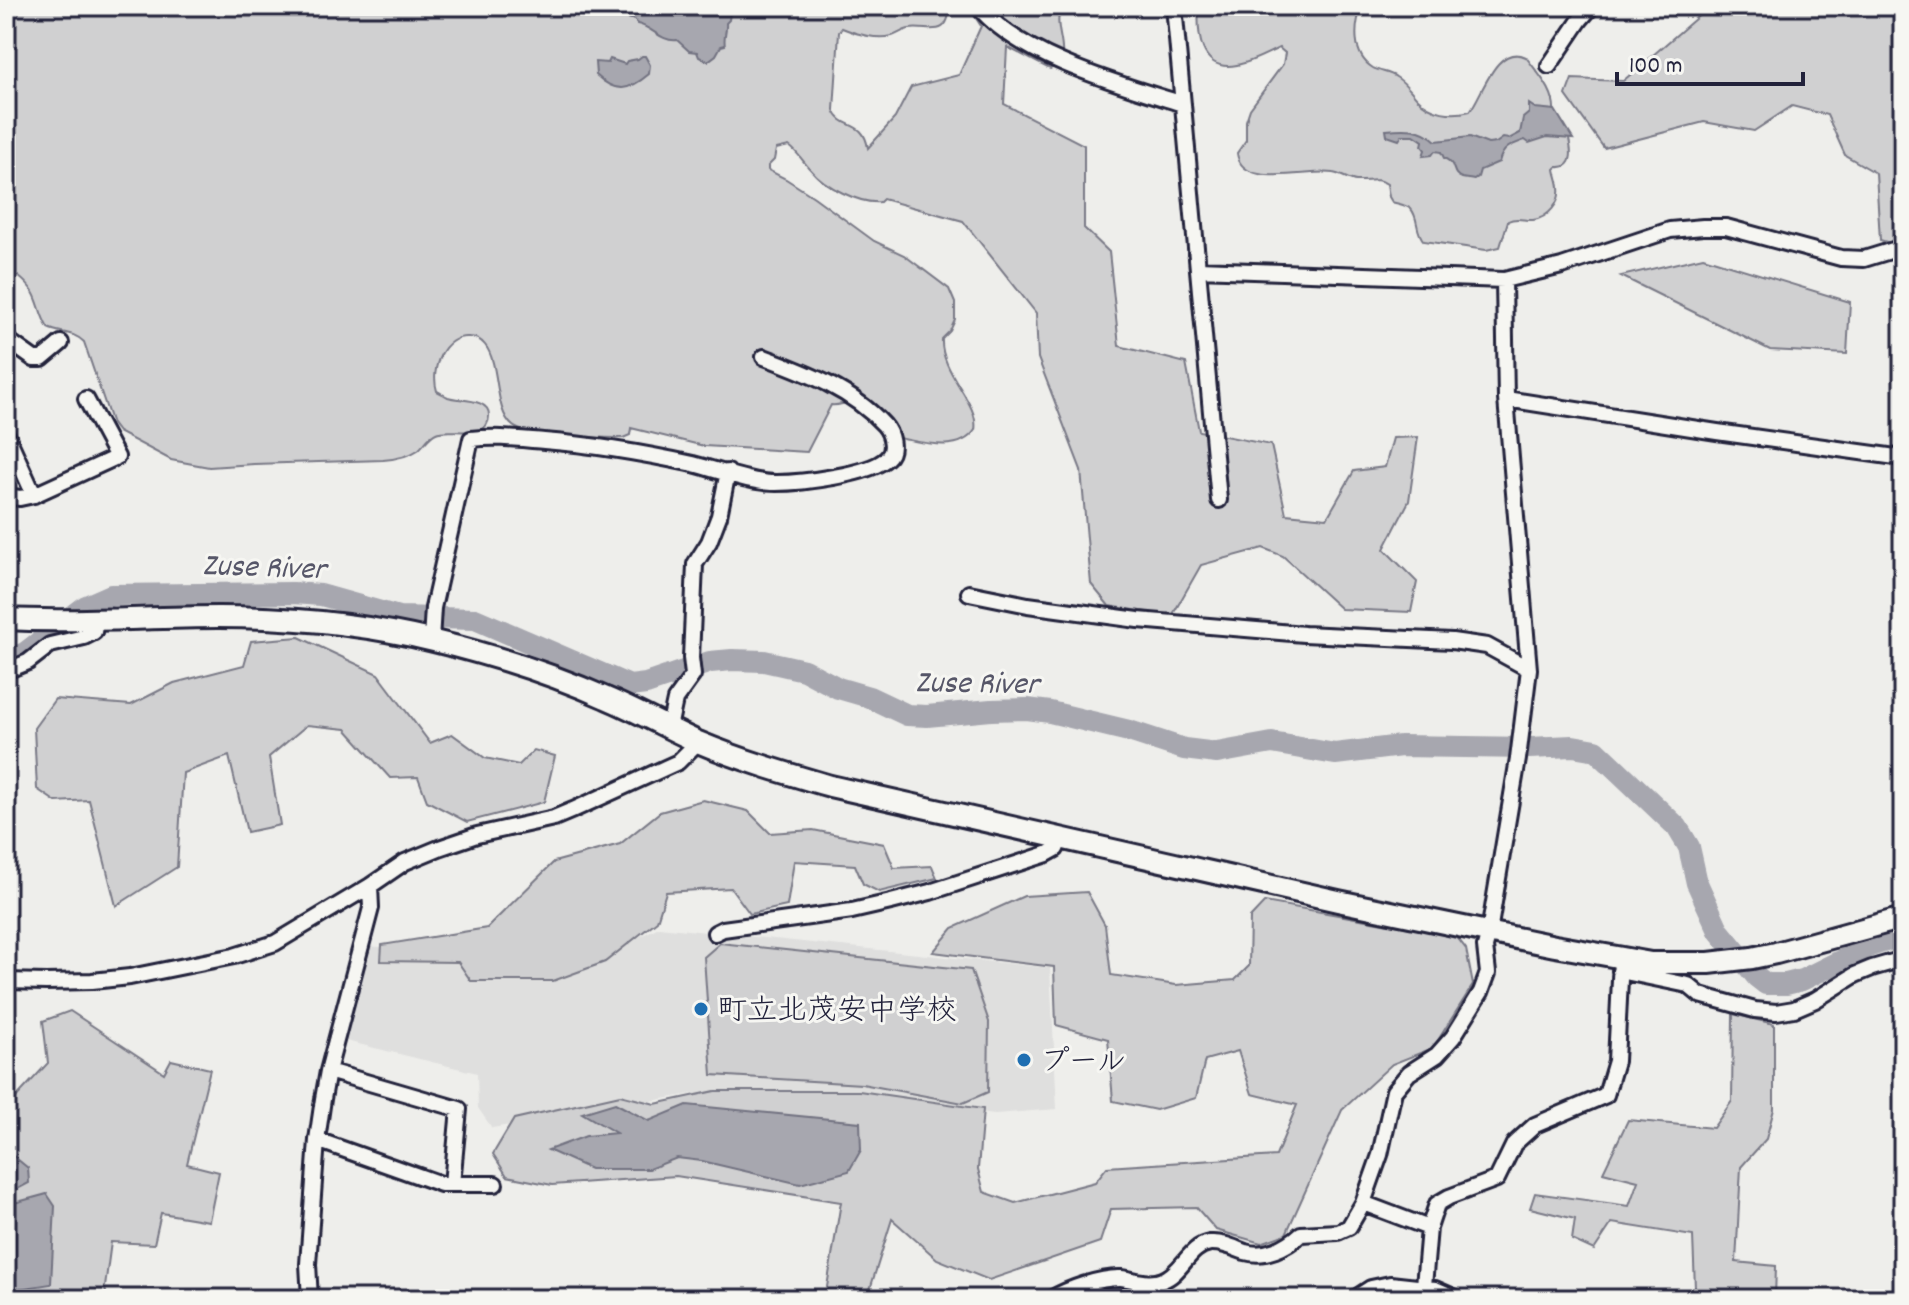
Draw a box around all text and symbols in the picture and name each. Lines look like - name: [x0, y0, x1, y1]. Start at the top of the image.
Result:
- scale bar: [1617, 36, 1803, 86]
- text: 100 m: [1629, 50, 1682, 84]
- water label: Zuse River: [201, 545, 329, 595]
- water label: Zuse River: [915, 662, 1042, 710]
- place label: 町立北茂安中学校: [717, 992, 957, 1035]
- marker: 町立北茂安中学校: [692, 1000, 710, 1018]
- place label: プール: [1040, 1043, 1126, 1086]
- marker: プール: [1015, 1051, 1033, 1069]

